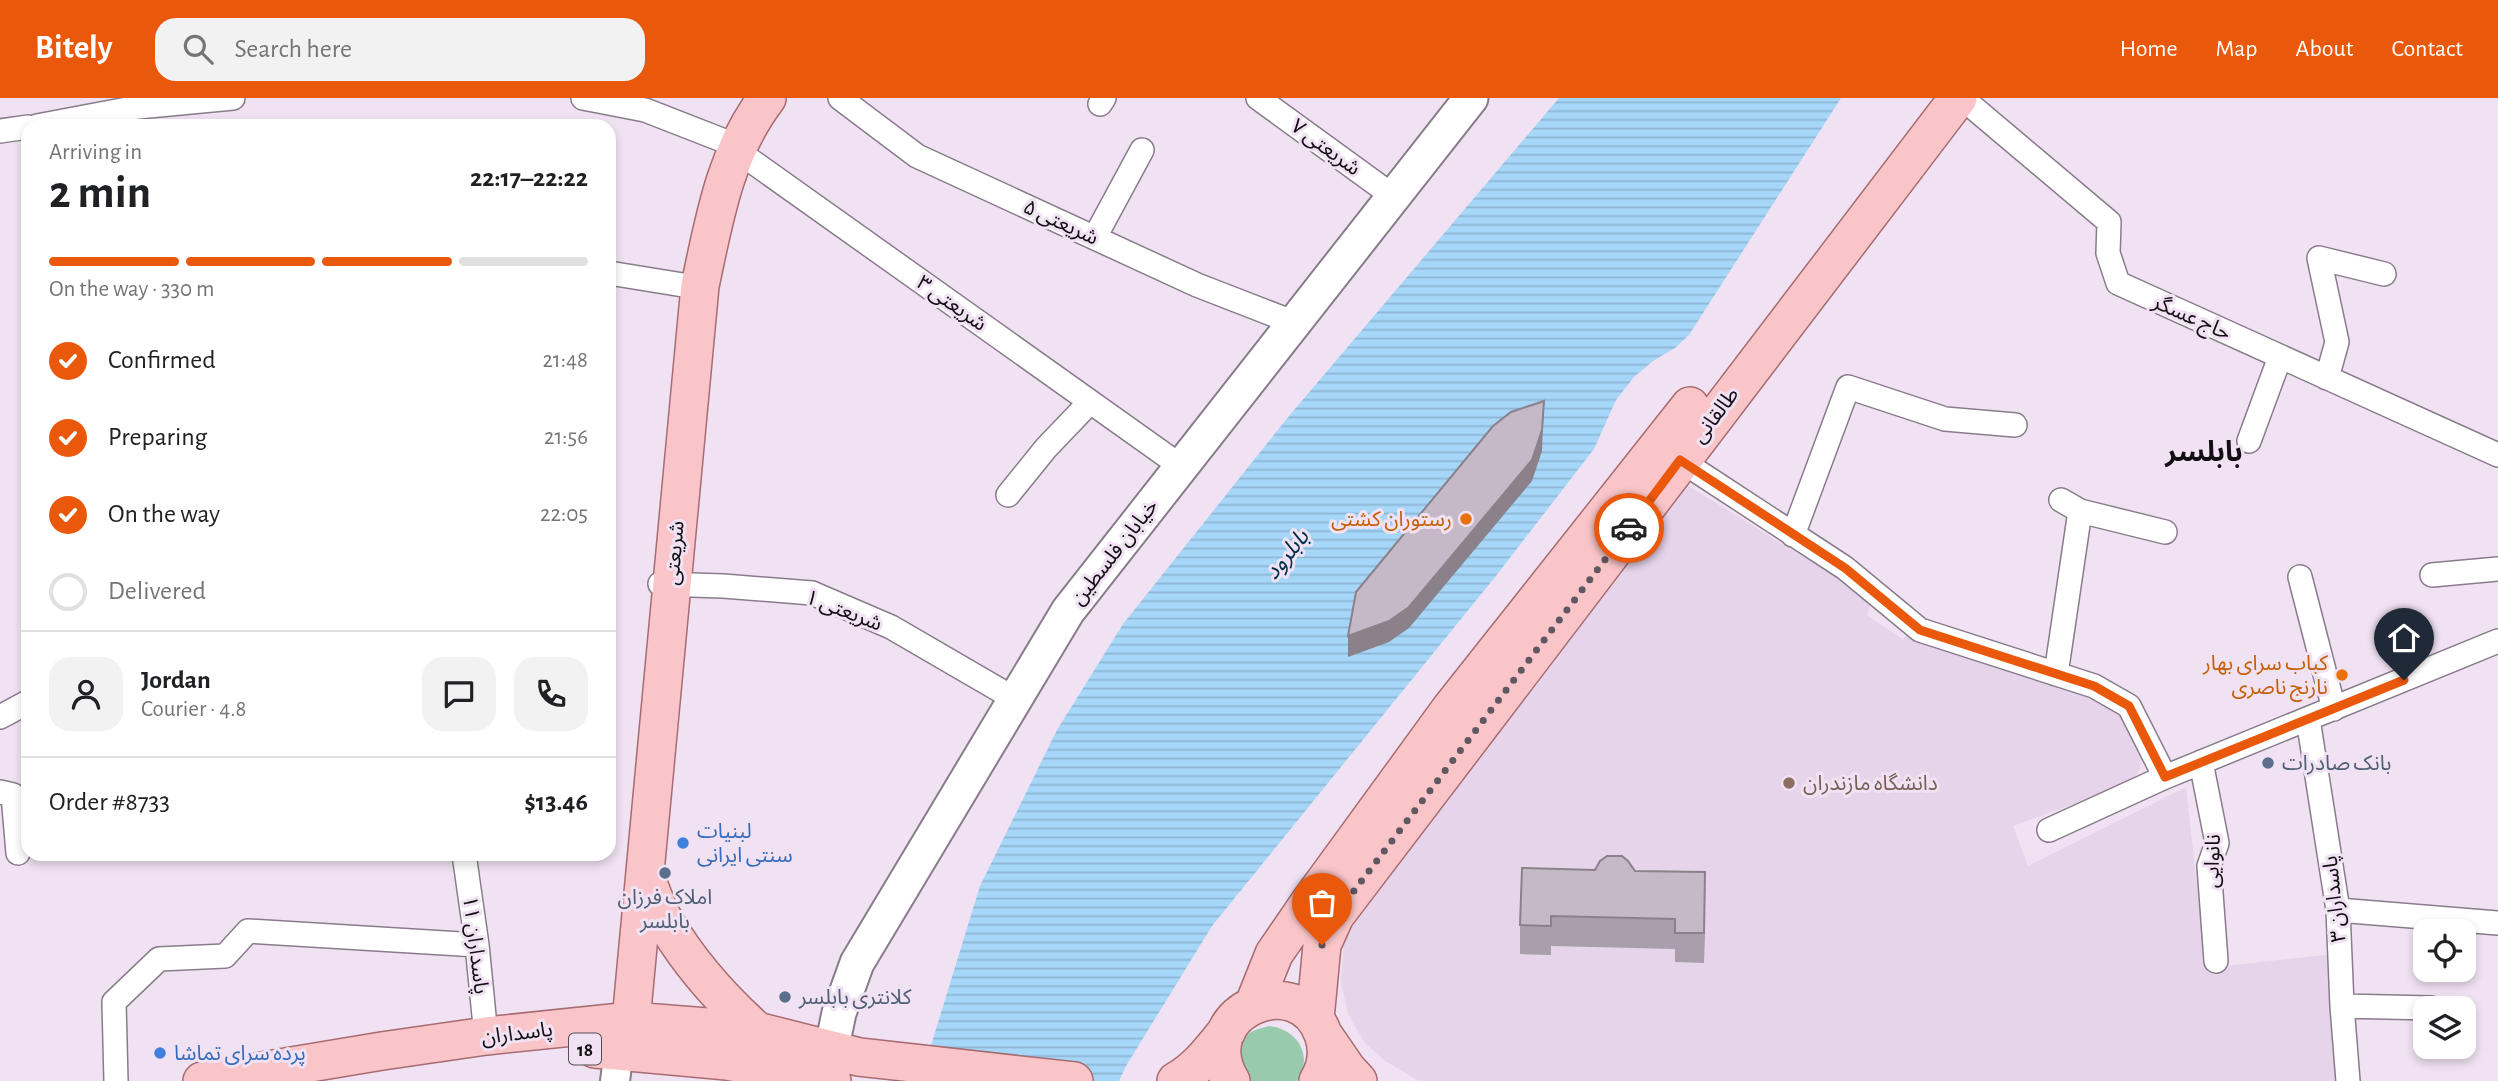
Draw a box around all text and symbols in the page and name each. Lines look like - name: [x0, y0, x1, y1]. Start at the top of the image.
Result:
- search box: [155, 18, 645, 81]
- icon: search: [179, 30, 217, 68]
- text: Bitely: [35, 32, 113, 65]
- text: Search here: [235, 36, 352, 62]
- text: Home: [2120, 37, 2178, 61]
- text: Map: [2216, 37, 2258, 61]
- text: About: [2296, 37, 2353, 61]
- text: Contact: [2391, 37, 2463, 61]
- street label: شریعتی ۷: [1287, 115, 1364, 180]
- text: Arriving in: [49, 141, 142, 164]
- text: 22:17–22:22: [470, 165, 588, 191]
- text: 2 min: [49, 170, 151, 216]
- street label: شریعتی ۵: [1020, 196, 1102, 250]
- street label: شریعتی ۳: [912, 272, 991, 336]
- text: On the way · 330 m: [49, 278, 214, 301]
- street label: حاج عسگر: [2147, 290, 2234, 348]
- icon: check: [49, 342, 87, 380]
- text: Confirmed: [108, 347, 216, 373]
- text: 21:48: [542, 349, 588, 372]
- street label: طالقانی: [1688, 384, 1744, 448]
- icon: check: [49, 419, 87, 457]
- text: Preparing: [108, 424, 207, 450]
- text: 21:56: [544, 426, 588, 449]
- district label: بابلسر: [2164, 439, 2243, 468]
- courier: [1594, 493, 1664, 563]
- icon: check: [49, 496, 87, 534]
- street label: خیابان فلسطین: [1067, 496, 1163, 610]
- text: On the way: [108, 501, 220, 527]
- text: 22:05: [540, 503, 588, 526]
- place label: رستوران کشتی: [1331, 509, 1452, 531]
- icon: car: [1610, 509, 1648, 547]
- marker: رستوران کشتی: [1458, 511, 1474, 527]
- street label: شریعتی: [661, 520, 689, 586]
- water label: بابلرود: [1261, 525, 1315, 585]
- text: Delivered: [108, 578, 206, 604]
- street label: شریعتی ۱: [802, 586, 885, 636]
- pin: [2374, 608, 2434, 680]
- icon: home: [2385, 619, 2423, 657]
- place label: کباب سرای بهار نارنج ناصری: [2202, 653, 2328, 702]
- button: person: [49, 657, 123, 731]
- button: chat: [422, 657, 496, 731]
- button: phone: [514, 657, 588, 731]
- text: Jordan: [141, 667, 211, 693]
- marker: کباب سرای بهار نارنج ناصری: [2334, 667, 2350, 683]
- text: Courier · 4.8: [141, 698, 246, 721]
- place label: بانک صادرات: [2282, 753, 2391, 775]
- marker: بانک صادرات: [2260, 755, 2276, 771]
- place label: دانشگاه مازندران: [1803, 772, 1938, 795]
- marker: دانشگاه مازندران: [1781, 775, 1797, 791]
- text: Order #8733: [49, 789, 170, 815]
- text: $13.46: [524, 789, 588, 815]
- place label: لبنیات سنتی ایرانی: [697, 821, 793, 867]
- street label: نانوایی: [2201, 834, 2225, 888]
- marker: لبنیات سنتی ایرانی: [675, 835, 691, 851]
- street label: پاسداران ۳: [2320, 854, 2352, 943]
- marker: املاک فرزان بابلسر: [657, 865, 673, 881]
- pin: [1292, 873, 1352, 945]
- icon: bag: [1303, 884, 1341, 922]
- place label: املاک فرزان بابلسر: [618, 887, 712, 933]
- street label: پاسداران ۱۱: [457, 895, 492, 996]
- map controls: [2413, 919, 2476, 1059]
- button: locate: [2413, 919, 2476, 982]
- place label: کلانتری بابلسر: [798, 987, 912, 1009]
- marker: کلانتری بابلسر: [777, 989, 793, 1005]
- button: layers: [2413, 996, 2476, 1059]
- street label: پاسداران: [480, 1019, 554, 1050]
- road number: 18: [569, 1034, 601, 1065]
- place label: پرده سرای تماشا: [174, 1043, 306, 1066]
- marker: پرده سرای تماشا: [152, 1045, 168, 1061]

